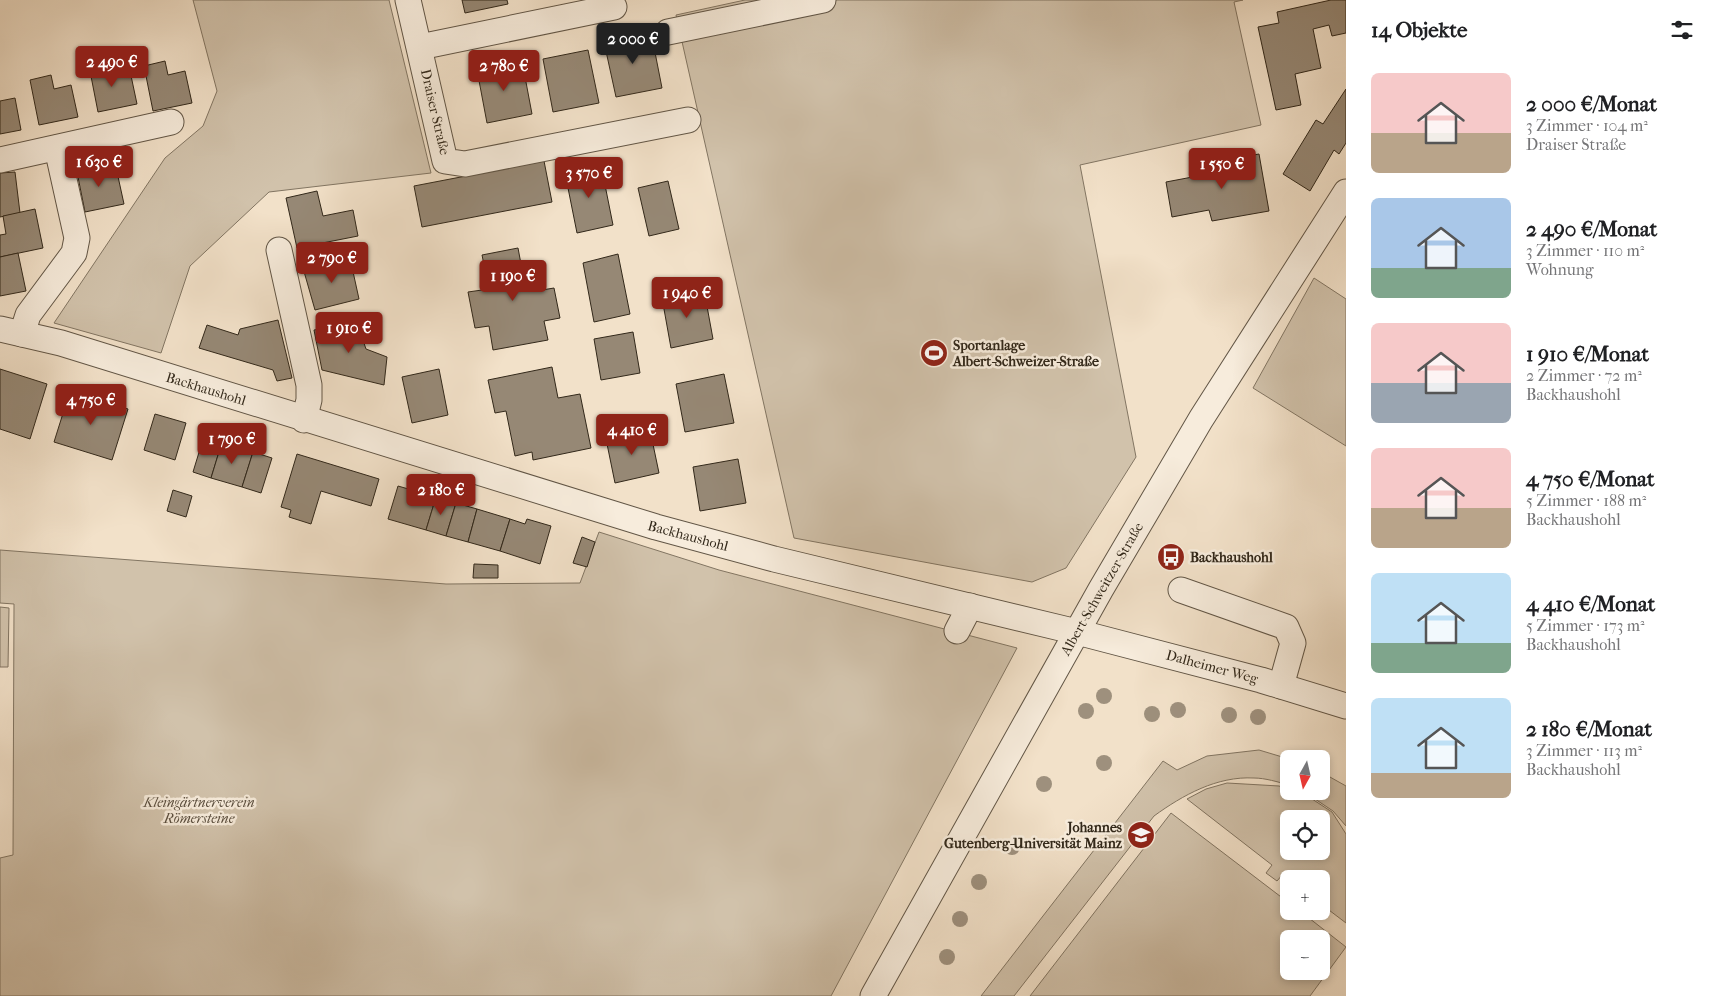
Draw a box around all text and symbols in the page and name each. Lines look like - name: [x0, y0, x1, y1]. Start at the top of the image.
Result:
- icon: filters: [1668, 16, 1696, 44]
- text: 14 Objekte: [1371, 18, 1467, 42]
- pin: 2 000 €: [587, 22, 679, 65]
- text: 2 000 €: [607, 29, 659, 48]
- pin: 2 490 €: [66, 46, 158, 88]
- pin: 2 780 €: [458, 49, 550, 92]
- text: 2 490 €: [86, 52, 138, 71]
- text: 2 780 €: [479, 56, 529, 75]
- street label: Draiser Straße: [417, 67, 453, 157]
- text: 2 000 €/Monat: [1526, 92, 1657, 116]
- icon: home: [1411, 93, 1471, 153]
- text: 3 Zimmer · 104 m²: [1526, 116, 1648, 135]
- text: Draiser Straße: [1526, 135, 1626, 154]
- pin: 1 630 €: [53, 146, 145, 188]
- pin: 1 550 €: [1176, 148, 1268, 190]
- text: 1 630 €: [76, 152, 122, 171]
- text: 1 550 €: [1200, 154, 1244, 173]
- pin: 3 570 €: [543, 156, 635, 199]
- text: 3 570 €: [566, 163, 612, 182]
- text: 2 490 €/Monat: [1526, 217, 1657, 241]
- icon: home: [1411, 218, 1471, 278]
- text: 3 Zimmer · 110 m²: [1526, 241, 1644, 260]
- pin: 2 790 €: [286, 242, 378, 284]
- text: 2 790 €: [307, 248, 357, 267]
- pin: 1 190 €: [467, 260, 559, 302]
- text: Wohnung: [1526, 260, 1594, 279]
- text: 1 190 €: [490, 266, 536, 285]
- pin: 1 940 €: [641, 276, 733, 319]
- text: 1 940 €: [663, 283, 711, 302]
- pin: 1 910 €: [303, 312, 395, 354]
- text: 1 910 €: [327, 318, 371, 337]
- place label: Sportanlage Albert-Schweizer-Straße: [952, 337, 1099, 370]
- sports icon: Sportanlage Albert-Schweizer-Straße: [919, 338, 949, 368]
- text: 1 910 €/Monat: [1526, 342, 1649, 366]
- icon: home: [1411, 343, 1471, 403]
- text: 2 Zimmer · 72 m²: [1526, 366, 1642, 385]
- street label: Backhaushohl: [164, 369, 248, 409]
- pin: 4 750 €: [45, 384, 137, 426]
- text: Backhaushohl: [1526, 385, 1621, 404]
- text: 4 750 €: [66, 390, 116, 409]
- pin: 4 410 €: [586, 414, 678, 456]
- text: 4 410 €: [607, 420, 657, 439]
- pin: 1 790 €: [186, 422, 278, 465]
- text: 1 790 €: [208, 429, 256, 448]
- text: 4 750 €/Monat: [1526, 467, 1655, 491]
- icon: home: [1411, 468, 1471, 528]
- pin: 2 180 €: [395, 474, 487, 516]
- text: 2 180 €: [417, 480, 465, 499]
- text: 5 Zimmer · 188 m²: [1526, 491, 1646, 510]
- text: Backhaushohl: [1526, 510, 1621, 529]
- street label: Backhaushohl: [646, 517, 730, 555]
- street label: Albert-Schweitzer-Straße: [1056, 519, 1147, 659]
- bus stop icon: Backhaushohl: [1156, 542, 1186, 572]
- place label: Backhaushohl: [1190, 549, 1273, 566]
- text: 4 410 €/Monat: [1526, 592, 1655, 616]
- icon: home: [1411, 593, 1471, 653]
- text: 5 Zimmer · 173 m²: [1526, 616, 1644, 635]
- text: Backhaushohl: [1526, 635, 1621, 654]
- street label: Dalheimer Weg: [1164, 647, 1260, 688]
- text: 2 180 €/Monat: [1526, 717, 1652, 741]
- icon: home: [1411, 718, 1471, 778]
- text: 3 Zimmer · 113 m²: [1526, 741, 1642, 760]
- north arrow: [1280, 750, 1330, 800]
- map controls: [1280, 750, 1330, 980]
- text: Backhaushohl: [1526, 760, 1621, 779]
- park label: Kleingärtnerverein Römersteine: [142, 794, 255, 827]
- button: locate: [1280, 810, 1330, 860]
- place label: Johannes Gutenberg-Universität Mainz: [944, 819, 1123, 852]
- school or university icon: Johannes Gutenberg-Universität Mainz: [1126, 820, 1156, 850]
- button: +: [1280, 870, 1330, 920]
- button: −: [1280, 930, 1330, 980]

